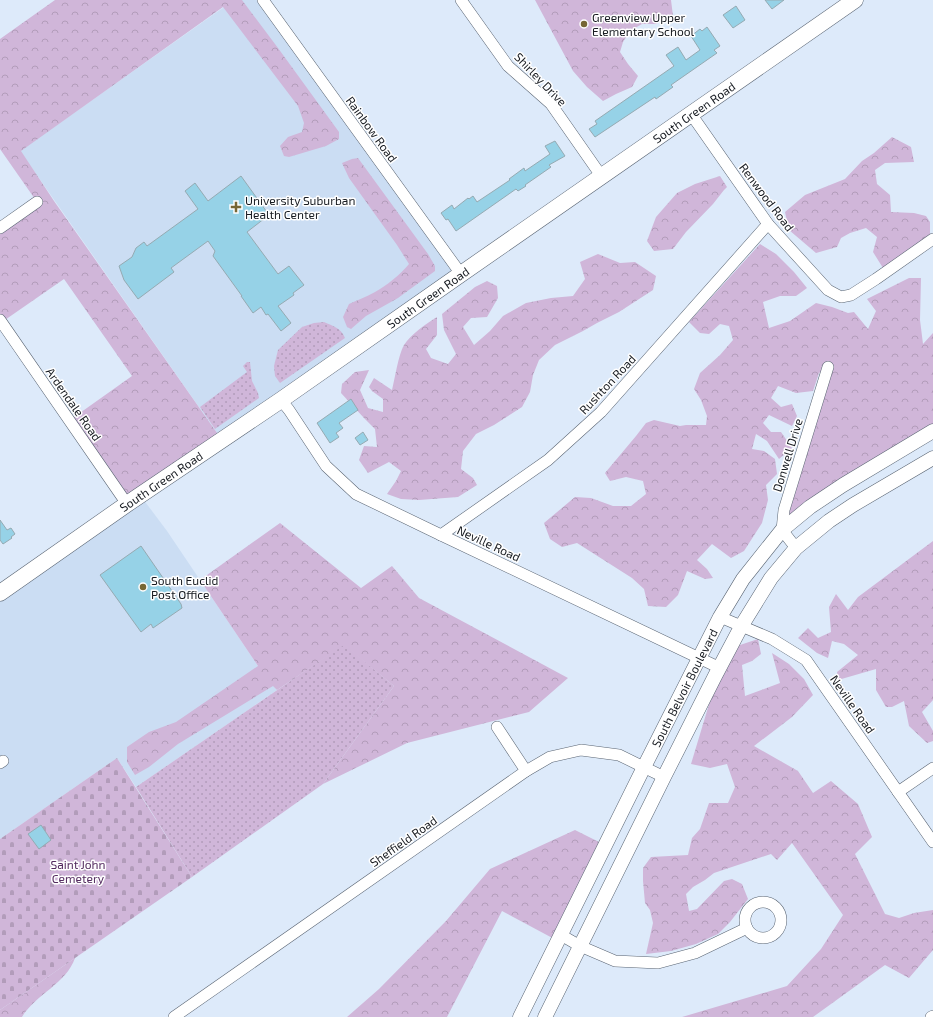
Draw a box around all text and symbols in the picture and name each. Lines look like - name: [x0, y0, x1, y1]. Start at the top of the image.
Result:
- place label: Greenview Upper Elementary School: [592, 10, 695, 38]
- marker: Greenview Upper Elementary School: [579, 19, 589, 29]
- street label: Shirley Drive: [512, 49, 570, 109]
- street label: South Green Road: [650, 79, 738, 146]
- street label: Rainbow Road: [344, 94, 400, 164]
- street label: Renwood Road: [737, 160, 797, 234]
- place label: University Suburban Health Center: [245, 193, 355, 221]
- marker: University Suburban Health Center: [230, 201, 242, 213]
- street label: South Green Road: [384, 264, 472, 331]
- street label: Rushton Road: [576, 351, 638, 417]
- street label: Ardendale Road: [44, 365, 104, 443]
- street label: Donwell Drive: [769, 417, 805, 493]
- street label: South Green Road: [117, 448, 205, 514]
- street label: Neville Road: [455, 522, 523, 564]
- place label: South Euclid Post Office: [151, 573, 218, 601]
- marker: South Euclid Post Office: [138, 582, 148, 592]
- street label: South Belvoir Boulevard: [648, 626, 720, 749]
- street label: Neville Road: [828, 672, 878, 736]
- street label: Sheffield Road: [367, 813, 439, 869]
- park label: Saint John Cemetery: [50, 857, 106, 885]

